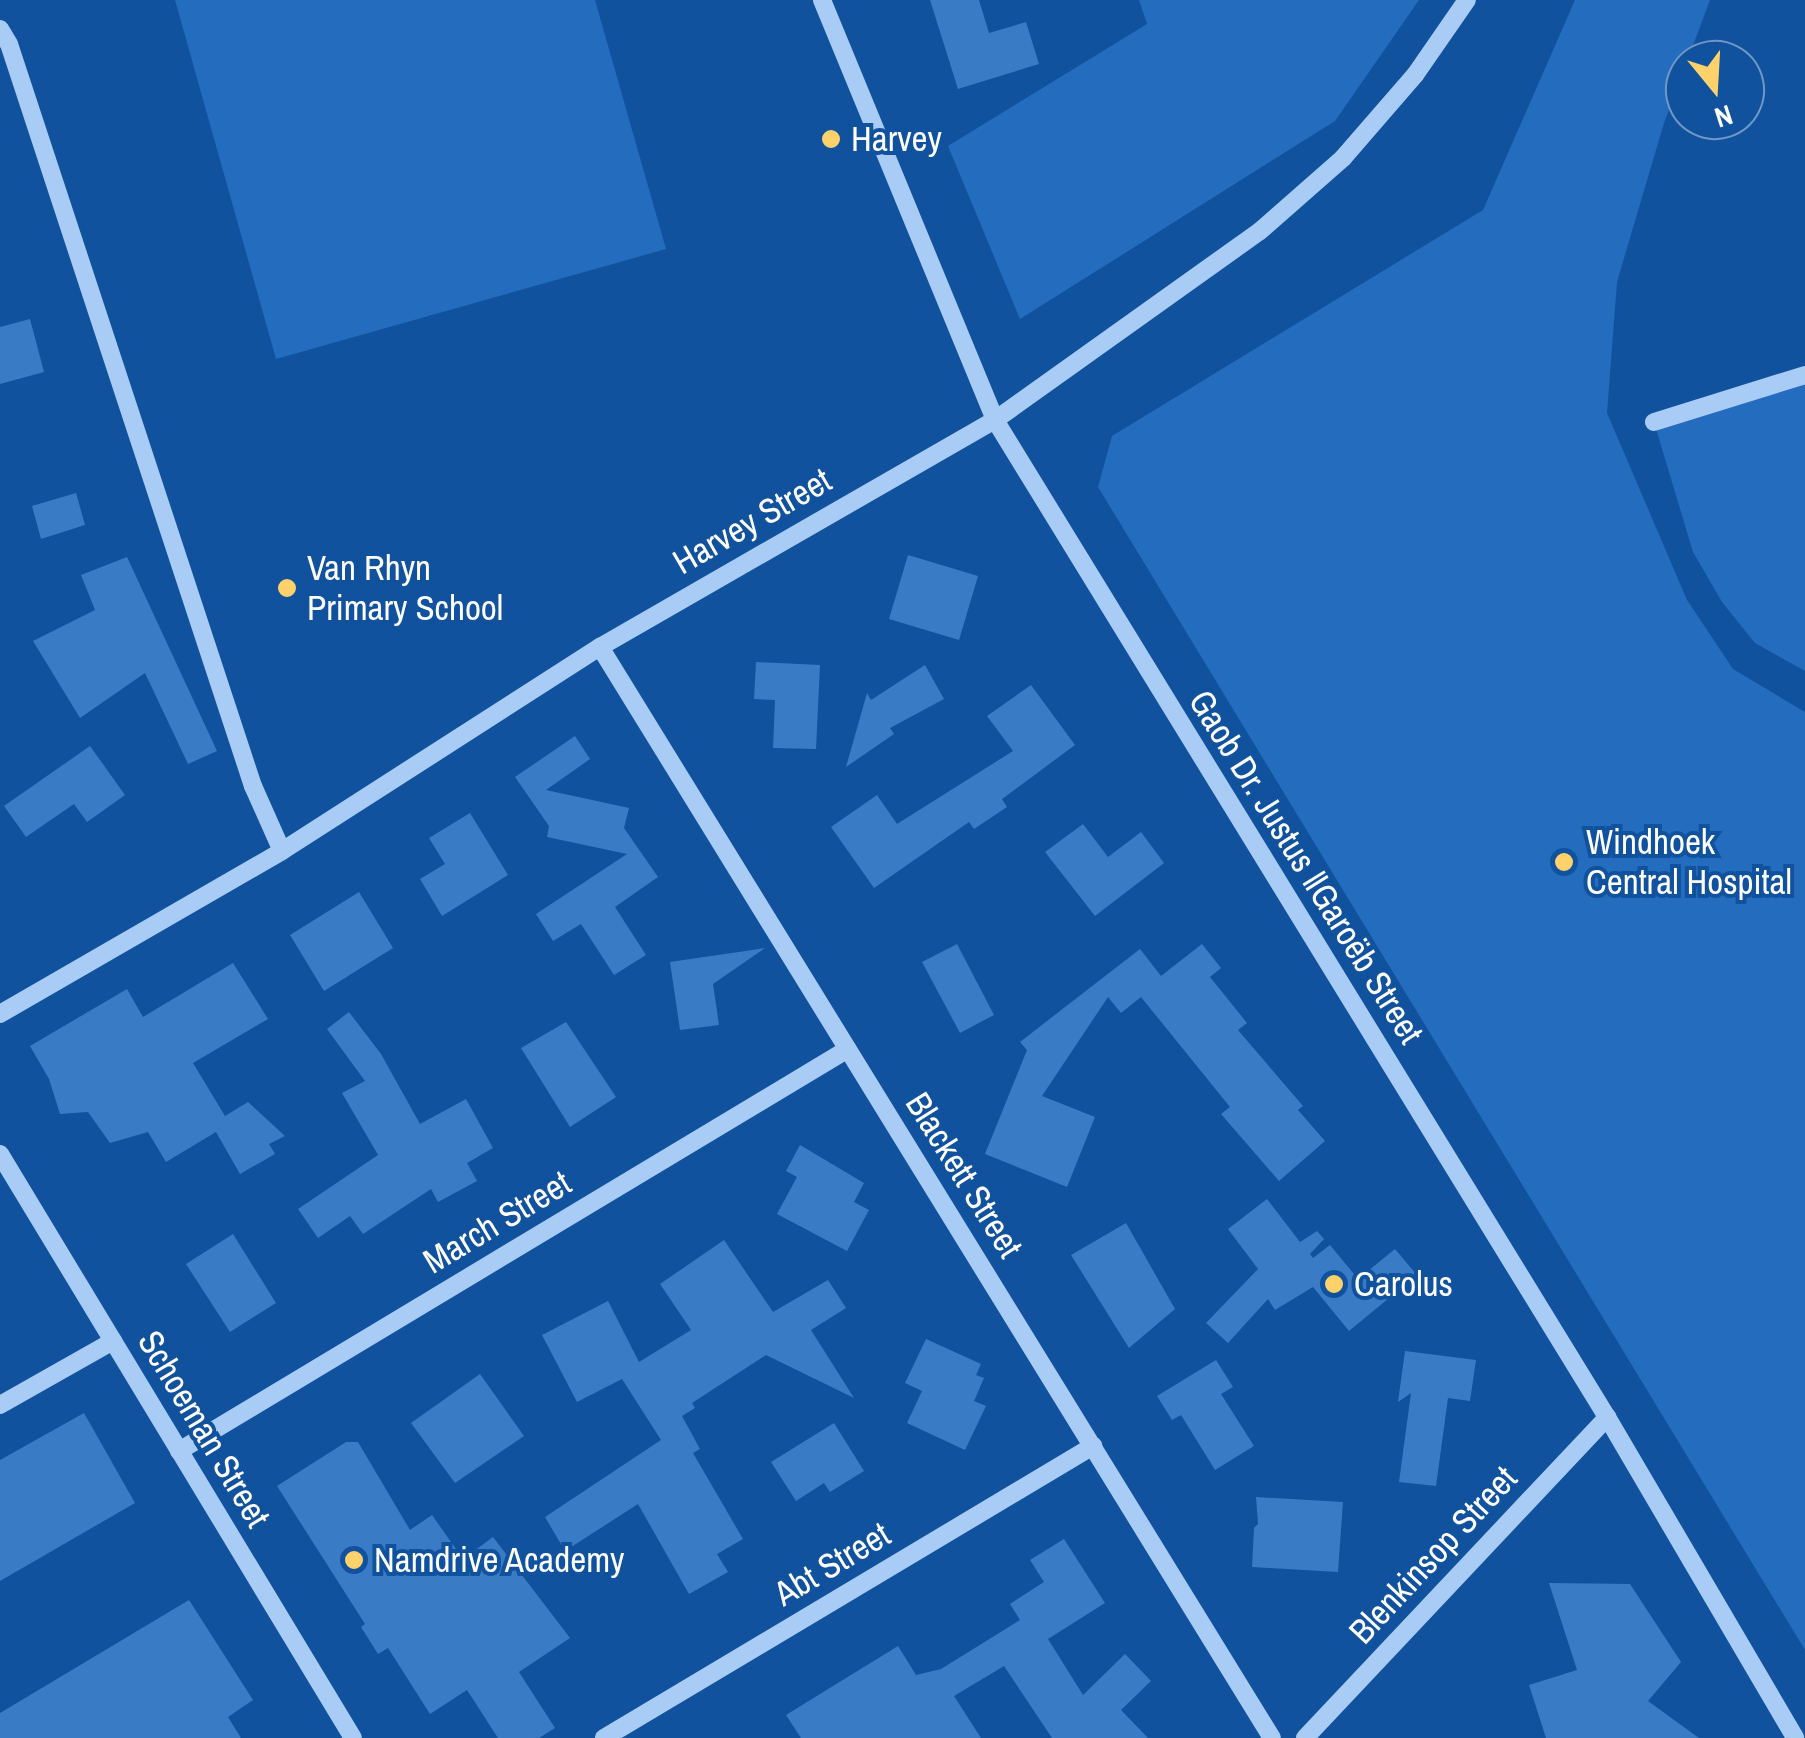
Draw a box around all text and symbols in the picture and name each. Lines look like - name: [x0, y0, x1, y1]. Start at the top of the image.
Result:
- north arrow: [1665, 40, 1765, 140]
- text: N: [1710, 96, 1737, 137]
- place label: Harvey: [851, 118, 942, 160]
- marker: Harvey: [820, 128, 842, 150]
- street label: Harvey Street: [666, 459, 838, 583]
- place label: Van Rhyn Primary School: [307, 547, 503, 629]
- marker: Van Rhyn Primary School: [276, 577, 298, 599]
- street label: Gaob Dr. Justus ǁGaroëb Street: [1180, 683, 1432, 1051]
- place label: Windhoek Central Hospital: [1586, 821, 1792, 903]
- marker: Windhoek Central Hospital: [1551, 849, 1577, 875]
- street label: Blackett Street: [897, 1085, 1031, 1265]
- street label: March Street: [416, 1162, 578, 1282]
- place label: Carolus: [1354, 1263, 1453, 1305]
- marker: Carolus: [1323, 1273, 1345, 1295]
- street label: Schoeman Street: [129, 1323, 279, 1535]
- street label: Blenkinsop Street: [1340, 1458, 1526, 1652]
- street label: Abt Street: [766, 1513, 898, 1615]
- place label: Namdrive Academy: [374, 1539, 626, 1581]
- marker: Namdrive Academy: [343, 1549, 365, 1571]

